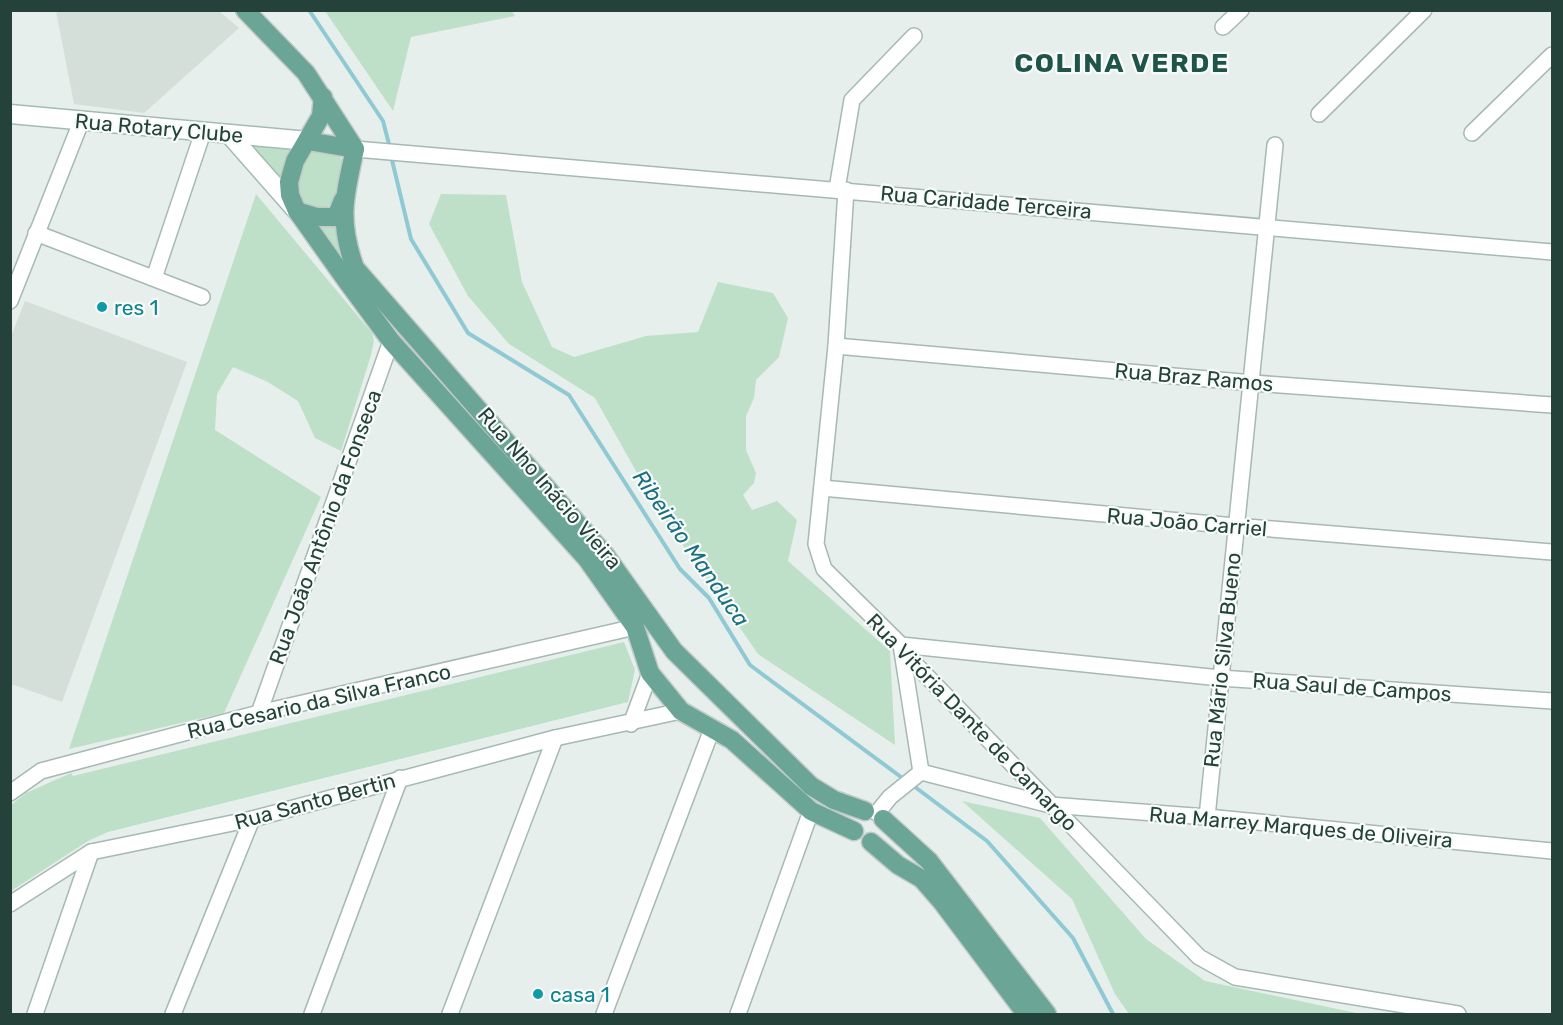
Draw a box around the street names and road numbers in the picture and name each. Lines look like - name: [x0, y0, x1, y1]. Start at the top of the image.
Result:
- street label: Rua Rotary Clube: [74, 108, 244, 148]
- street label: Rua Caridade Terceira: [879, 180, 1093, 224]
- street label: Rua Braz Ramos: [1114, 358, 1274, 396]
- street label: Rua João Antônio da Fonseca: [264, 386, 386, 668]
- street label: Rua Nho Inácio Vieira: [473, 402, 627, 574]
- street label: Rua João Carriel: [1106, 503, 1268, 541]
- street label: Rua Mário Silva Bueno: [1198, 551, 1246, 769]
- street label: Rua Vitória Dante de Camargo: [861, 608, 1083, 836]
- street label: Rua Cesario da Silva Franco: [185, 658, 453, 744]
- street label: Rua Saul de Campos: [1252, 668, 1452, 706]
- street label: Rua Santo Bertin: [232, 768, 398, 834]
- street label: Rua Marrey Marques de Oliveira: [1148, 801, 1454, 853]

